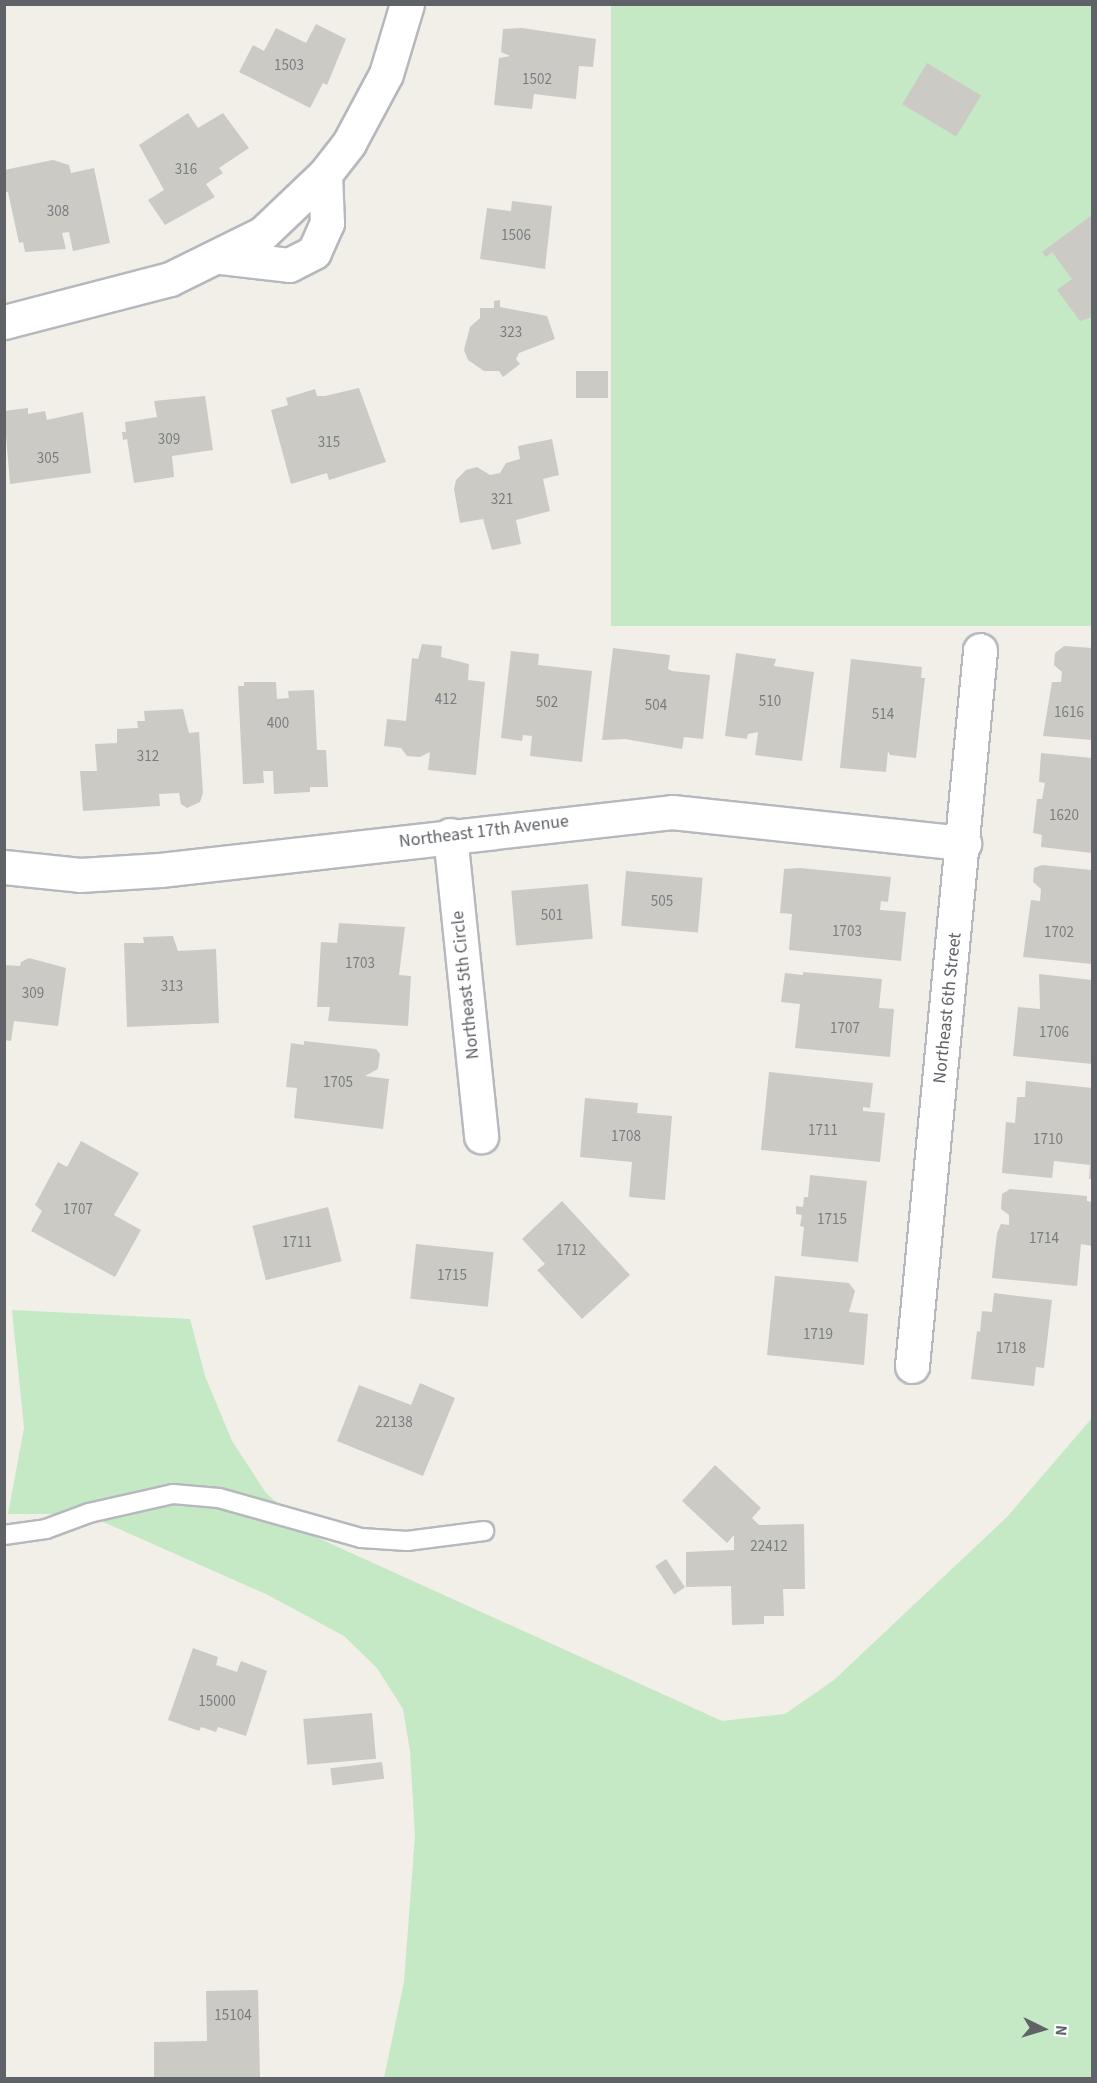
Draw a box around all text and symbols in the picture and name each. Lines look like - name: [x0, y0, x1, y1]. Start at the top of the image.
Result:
- house number: 1503: [274, 57, 304, 75]
- house number: 1502: [522, 71, 552, 89]
- house number: 316: [175, 161, 197, 179]
- house number: 308: [47, 203, 69, 221]
- house number: 1506: [501, 227, 531, 245]
- house number: 323: [500, 324, 522, 342]
- house number: 309: [158, 431, 180, 449]
- house number: 315: [318, 434, 340, 452]
- house number: 305: [37, 450, 59, 468]
- house number: 321: [491, 491, 513, 509]
- house number: 412: [435, 691, 457, 709]
- house number: 510: [759, 693, 781, 711]
- house number: 502: [536, 694, 558, 712]
- house number: 504: [645, 697, 667, 715]
- house number: 1616: [1054, 704, 1084, 722]
- house number: 514: [872, 706, 894, 724]
- house number: 400: [267, 715, 289, 733]
- house number: 312: [137, 748, 159, 766]
- house number: 1620: [1049, 807, 1079, 825]
- street label: Northeast 17th Avenue: [398, 811, 570, 853]
- house number: 505: [651, 893, 673, 911]
- house number: 501: [541, 907, 563, 925]
- street label: Northeast 5th Circle: [447, 910, 485, 1060]
- house number: 1703: [832, 923, 862, 941]
- house number: 1702: [1044, 924, 1074, 942]
- street label: Northeast 6th Street: [929, 931, 967, 1085]
- house number: 1703: [345, 955, 375, 973]
- house number: 313: [161, 978, 183, 996]
- house number: 309: [22, 985, 44, 1003]
- house number: 1707: [830, 1020, 860, 1038]
- house number: 1706: [1039, 1024, 1069, 1042]
- house number: 1705: [323, 1074, 353, 1092]
- house number: 1711: [808, 1122, 838, 1140]
- house number: 1708: [611, 1128, 641, 1146]
- house number: 1710: [1033, 1131, 1063, 1149]
- house number: 1707: [63, 1201, 93, 1219]
- house number: 1715: [817, 1211, 847, 1229]
- house number: 1714: [1029, 1230, 1059, 1248]
- house number: 1711: [282, 1234, 312, 1252]
- house number: 1712: [556, 1242, 586, 1260]
- house number: 1715: [437, 1267, 467, 1285]
- house number: 1719: [803, 1326, 833, 1344]
- house number: 1718: [996, 1340, 1026, 1358]
- house number: 22138: [375, 1414, 413, 1432]
- house number: 22412: [750, 1538, 788, 1556]
- house number: 15000: [198, 1693, 236, 1711]
- north arrow: [1013, 1999, 1073, 2059]
- house number: 15104: [214, 2007, 252, 2025]
- text: N: [1050, 2024, 1072, 2037]

